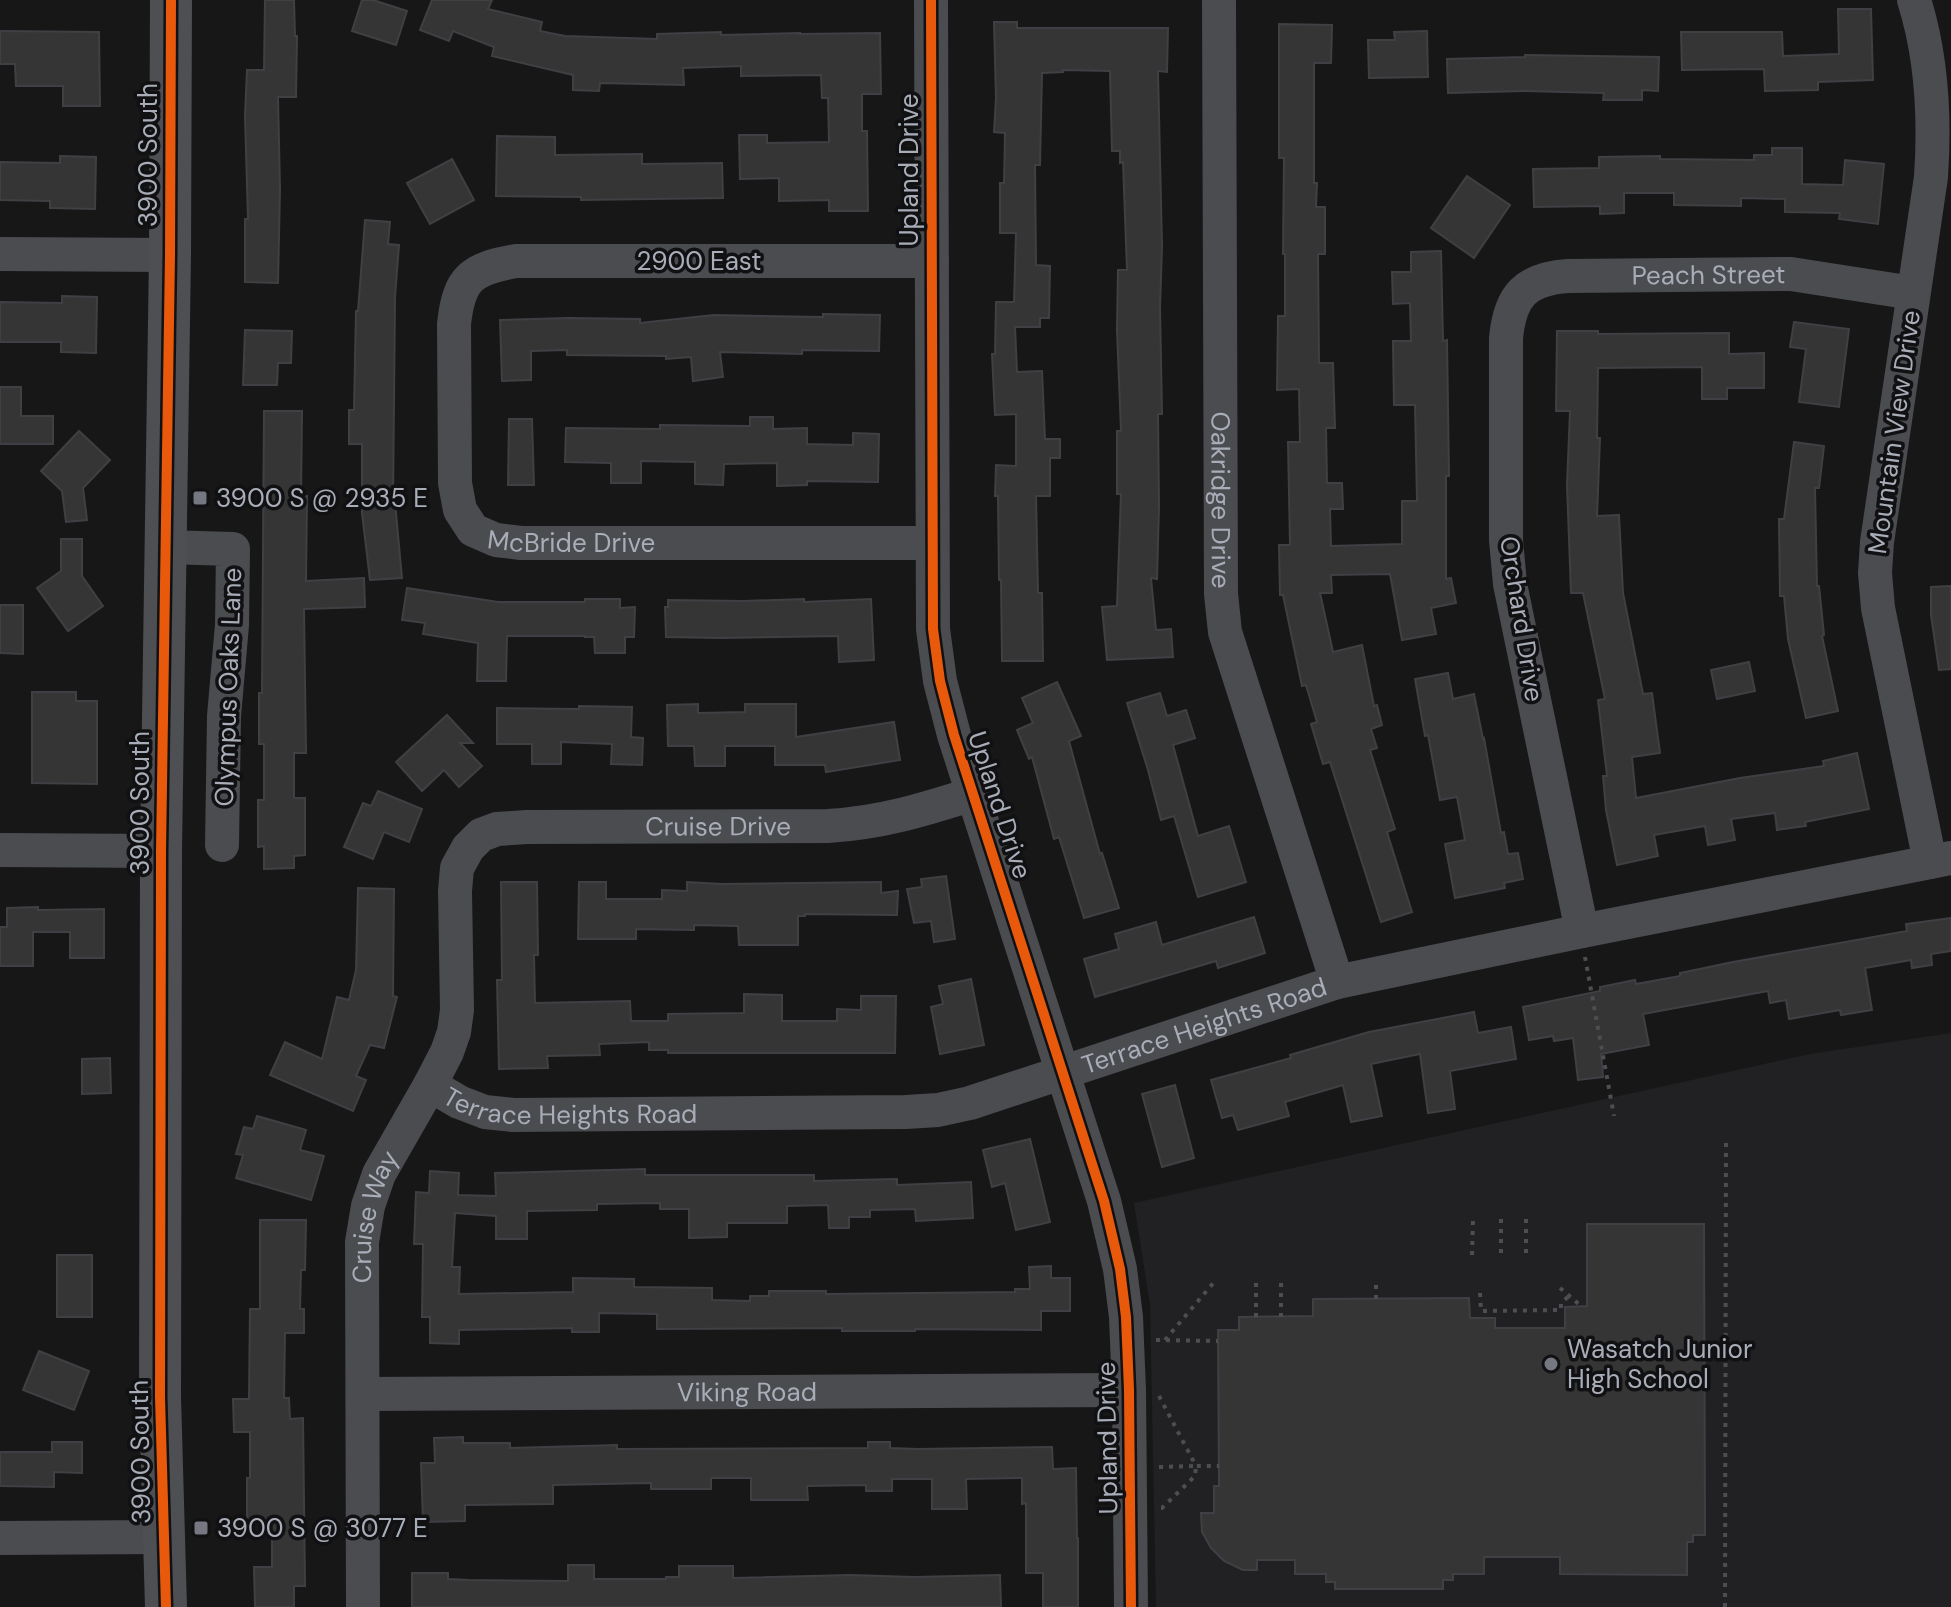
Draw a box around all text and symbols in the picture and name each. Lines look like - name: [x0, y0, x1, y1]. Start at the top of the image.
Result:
- street label: 3900 South: [131, 83, 165, 227]
- street label: Upland Drive: [892, 94, 926, 246]
- street label: 2900 East: [636, 244, 762, 278]
- street label: Peach Street: [1632, 257, 1786, 292]
- street label: Mountain View Drive: [1860, 308, 1928, 556]
- street label: Oakridge Drive: [1203, 411, 1238, 588]
- place label: 3900 S @ 2935 E: [216, 481, 428, 515]
- marker: 3900 S @ 2935 E: [191, 489, 209, 507]
- street label: McBride Drive: [486, 522, 655, 560]
- street label: Orchard Drive: [1492, 534, 1552, 704]
- street label: Olympus Oaks Lane: [207, 567, 249, 807]
- street label: Upland Drive: [960, 727, 1040, 883]
- street label: 3900 South: [123, 731, 157, 875]
- street label: Cruise Drive: [645, 809, 791, 844]
- street label: Terrace Heights Road: [1077, 970, 1331, 1082]
- street label: Terrace Heights Road: [437, 1079, 697, 1132]
- street label: Cruise Way: [345, 1144, 406, 1283]
- place label: Wasatch Junior High School: [1567, 1332, 1753, 1396]
- marker: Wasatch Junior High School: [1542, 1355, 1560, 1373]
- street label: Upland Drive: [1089, 1361, 1125, 1515]
- street label: Viking Road: [677, 1375, 817, 1409]
- street label: 3900 South: [122, 1380, 158, 1524]
- place label: 3900 S @ 3077 E: [217, 1511, 428, 1545]
- marker: 3900 S @ 3077 E: [192, 1519, 210, 1537]

